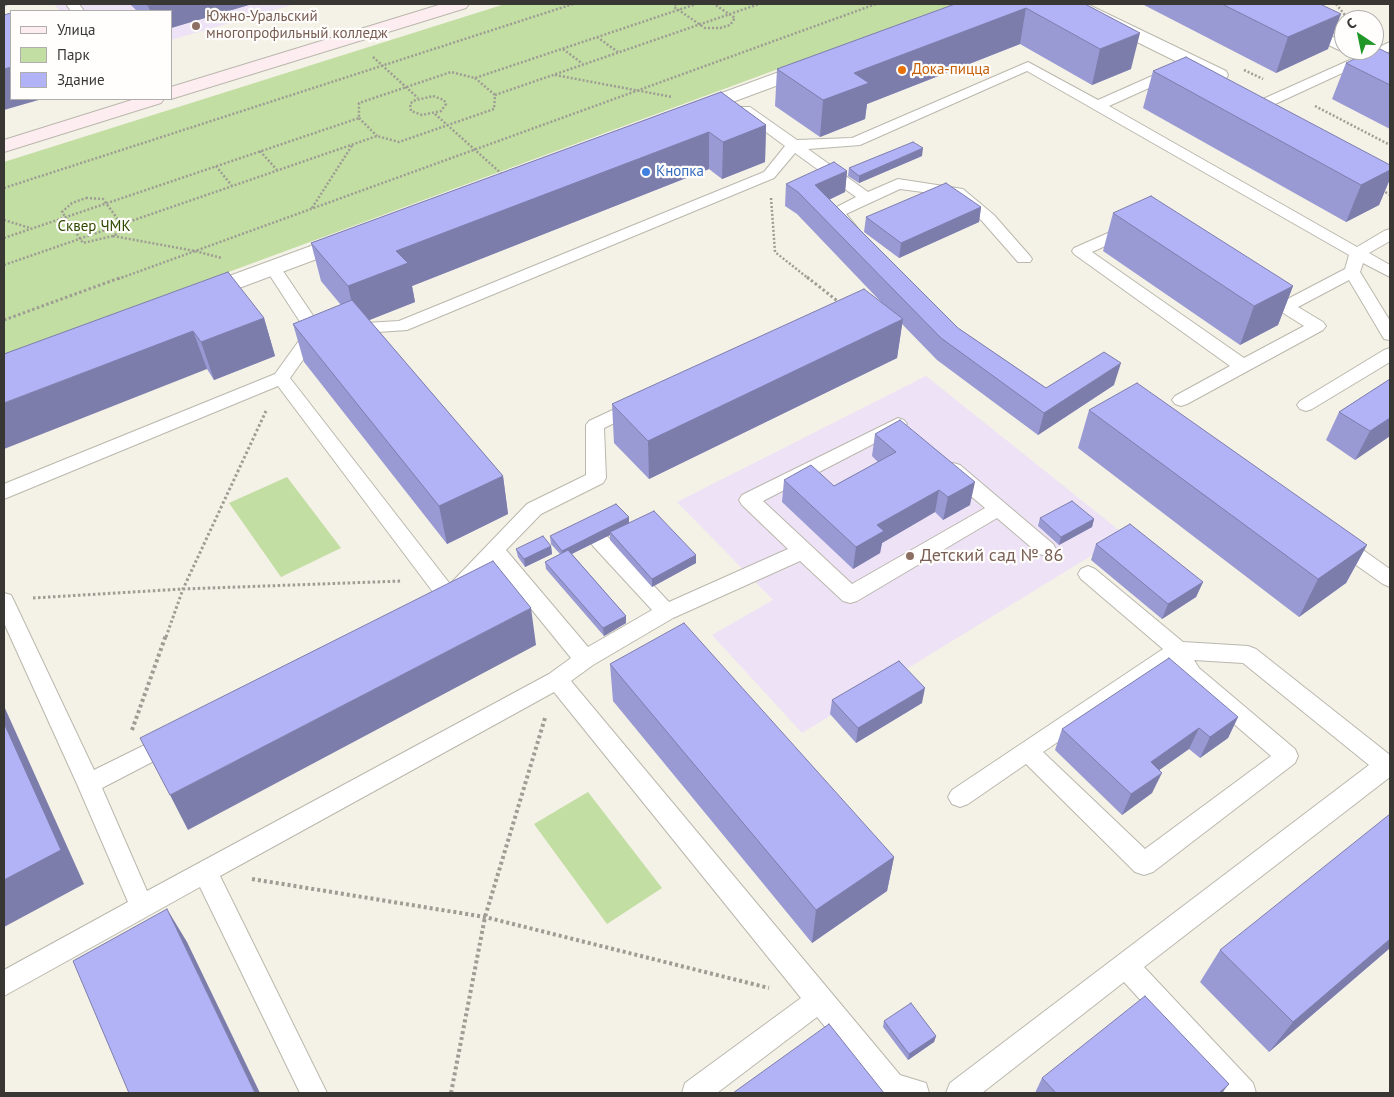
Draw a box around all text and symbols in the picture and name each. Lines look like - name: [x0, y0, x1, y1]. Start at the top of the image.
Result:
- place label: Южно-Уральский многопрофильный колледж: [206, 8, 388, 43]
- legend: [10, 10, 172, 100]
- north arrow: [1334, 10, 1384, 60]
- text: С: [1343, 14, 1359, 33]
- text: Улица: [57, 20, 95, 39]
- marker: Южно-Уральский многопрофильный колледж: [190, 20, 202, 32]
- text: Парк: [57, 45, 90, 64]
- place label: Дока-пицца: [912, 61, 990, 79]
- marker: Дока-пицца: [896, 64, 908, 76]
- text: Здание: [57, 70, 105, 89]
- place label: Кнопка: [656, 163, 704, 181]
- marker: Кнопка: [640, 166, 652, 178]
- park label: Сквер ЧМК: [57, 218, 131, 236]
- place label: Детский сад № 86: [920, 545, 1063, 567]
- marker: Детский сад № 86: [904, 550, 916, 562]

